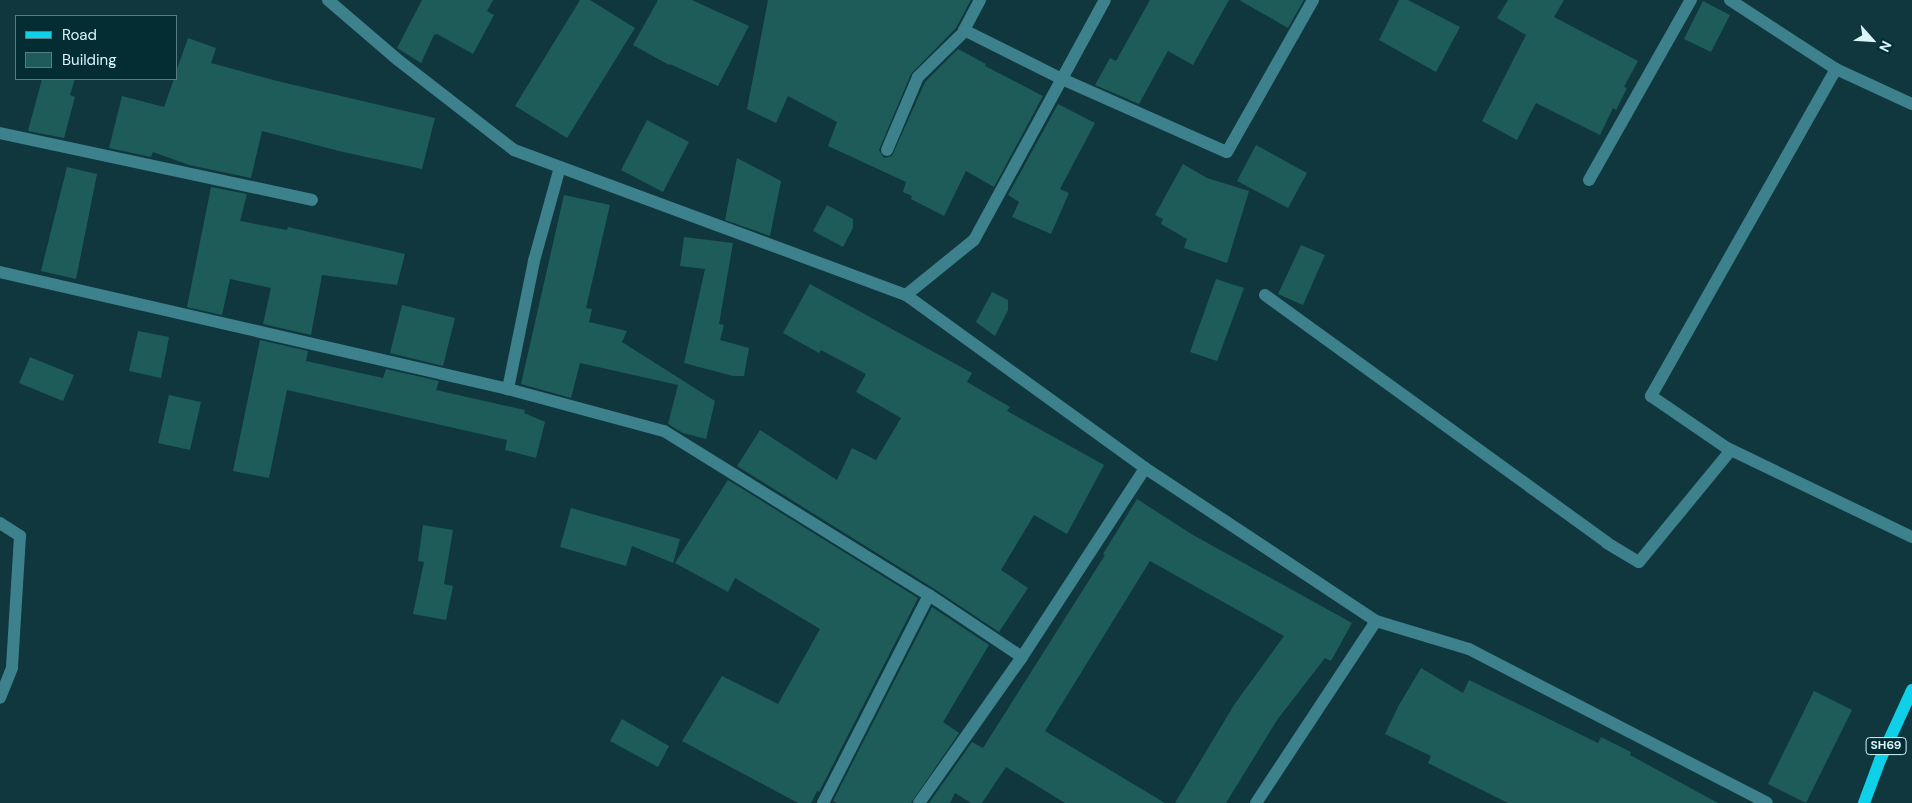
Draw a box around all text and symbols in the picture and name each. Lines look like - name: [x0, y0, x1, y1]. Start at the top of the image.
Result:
- legend: [15, 15, 178, 80]
- north arrow: [1847, 15, 1897, 65]
- text: Road: [62, 25, 97, 45]
- text: N: [1875, 38, 1896, 55]
- text: Building: [62, 50, 117, 70]
- road number: SH69: [1865, 736, 1907, 756]

